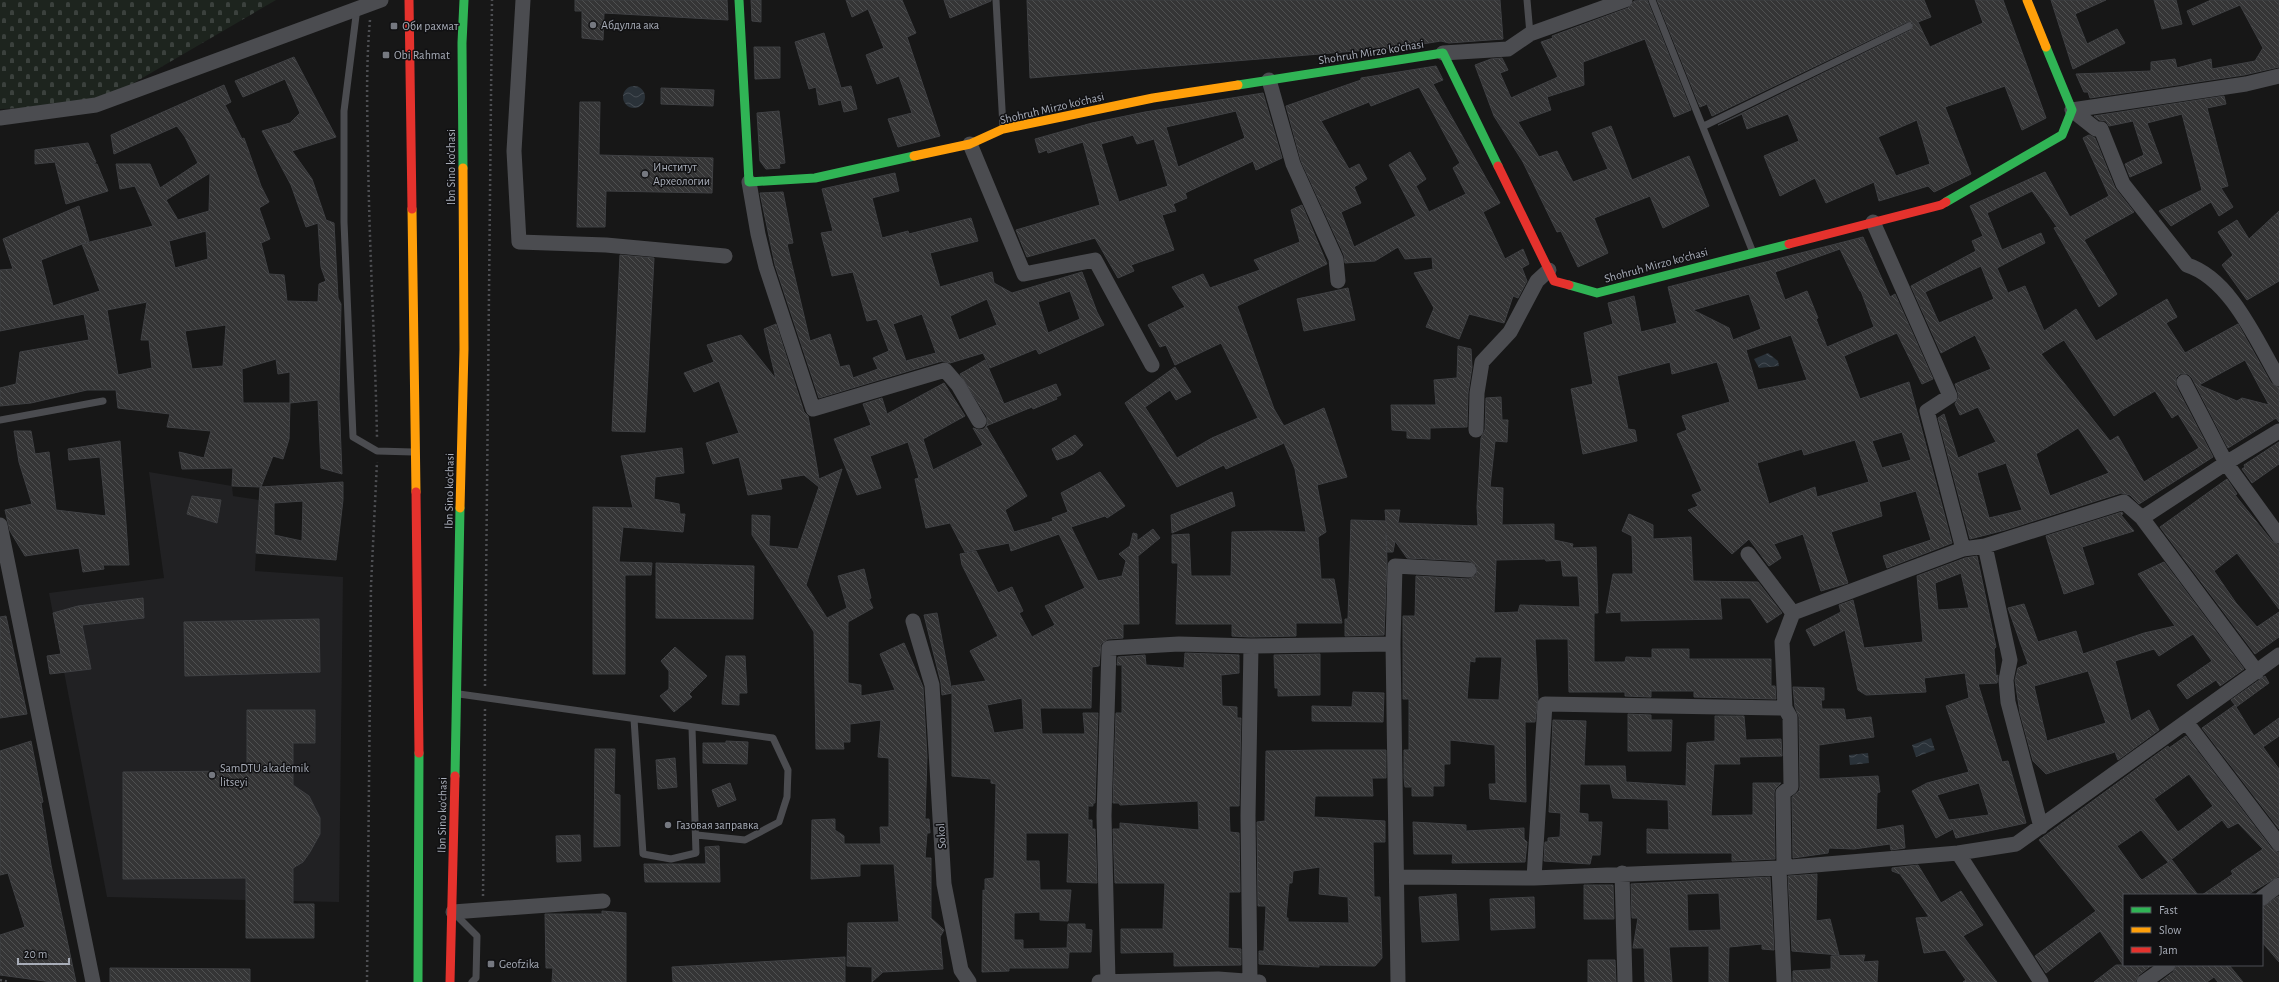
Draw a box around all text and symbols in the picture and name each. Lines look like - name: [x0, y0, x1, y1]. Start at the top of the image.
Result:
- place label: Абдулла ака: [601, 19, 660, 32]
- place label: Оби рахмат: [402, 20, 459, 32]
- marker: Абдулла ака: [588, 20, 598, 30]
- marker: Оби рахмат: [389, 21, 399, 31]
- street label: Shohruh Mirzo ko'chasi: [1317, 38, 1425, 66]
- place label: Obi Rahmat: [394, 49, 450, 61]
- marker: Obi Rahmat: [381, 50, 391, 60]
- street label: Shohruh Mirzo ko'chasi: [999, 90, 1105, 126]
- street label: Ibn Sino ko'chasi: [445, 129, 457, 205]
- place label: Институт Археологии: [653, 161, 710, 187]
- marker: Институт Археологии: [640, 169, 650, 179]
- street label: Shohruh Mirzo ko'chasi: [1603, 245, 1709, 285]
- street label: Ibn Sino ko'chasi: [442, 453, 456, 529]
- place label: SamDTU akademik litseyi: [220, 762, 309, 789]
- marker: SamDTU akademik litseyi: [207, 770, 217, 780]
- street label: Ibn Sino ko'chasi: [435, 777, 449, 853]
- place label: Газовая заправка: [676, 819, 759, 831]
- marker: Газовая заправка: [663, 820, 673, 830]
- street label: Sokol: [934, 823, 948, 849]
- legend: [2123, 894, 2263, 966]
- text: Fast: [2159, 904, 2178, 916]
- text: Slow: [2159, 924, 2181, 936]
- scale bar: [18, 940, 69, 966]
- text: Jam: [2159, 944, 2178, 956]
- text: 20 m: [24, 948, 47, 960]
- place label: Geofzika: [499, 958, 540, 970]
- marker: Geofzika: [486, 959, 496, 969]

